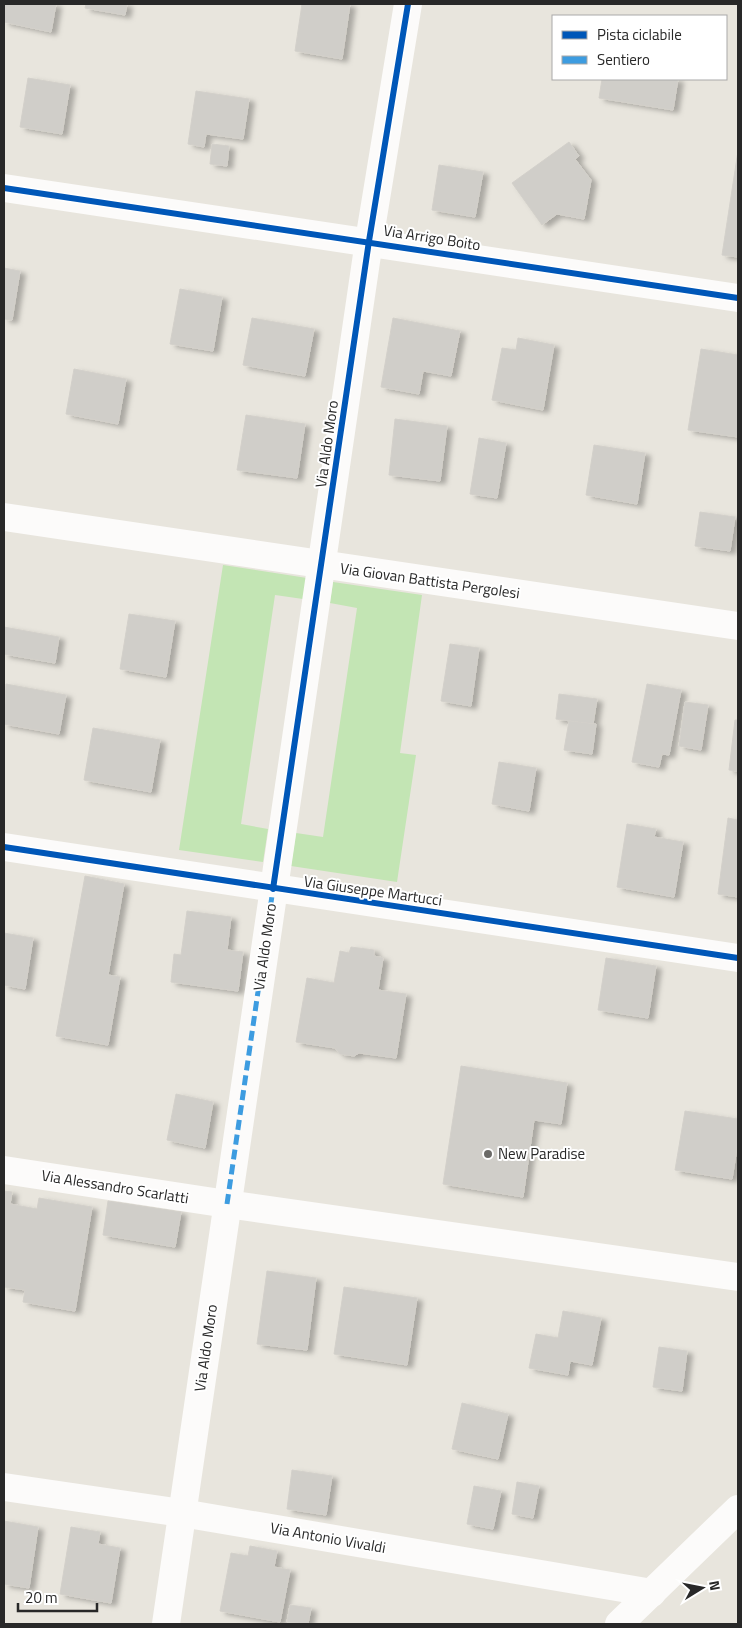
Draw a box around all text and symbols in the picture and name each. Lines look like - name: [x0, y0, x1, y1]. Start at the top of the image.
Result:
- legend: [552, 15, 727, 80]
- text: Pista ciclabile: [597, 23, 682, 46]
- text: Sentiero: [597, 48, 650, 71]
- street label: Via Arrigo Boito: [382, 218, 482, 257]
- street label: Via Aldo Moro: [309, 399, 344, 489]
- street label: Via Giovan Battista Pergolesi: [339, 557, 521, 604]
- street label: Via Giuseppe Martucci: [302, 869, 444, 912]
- street label: Via Aldo Moro: [247, 902, 282, 992]
- place label: New Paradise: [498, 1142, 585, 1165]
- marker: New Paradise: [482, 1148, 494, 1160]
- street label: Via Alessandro Scarlatti: [40, 1164, 190, 1209]
- street label: Via Aldo Moro: [188, 1303, 223, 1393]
- street label: Via Antonio Vivaldi: [269, 1516, 388, 1559]
- north arrow: [677, 1563, 727, 1613]
- text: N: [704, 1579, 726, 1592]
- scale bar: [18, 1580, 96, 1612]
- text: 20 m: [25, 1586, 58, 1609]

